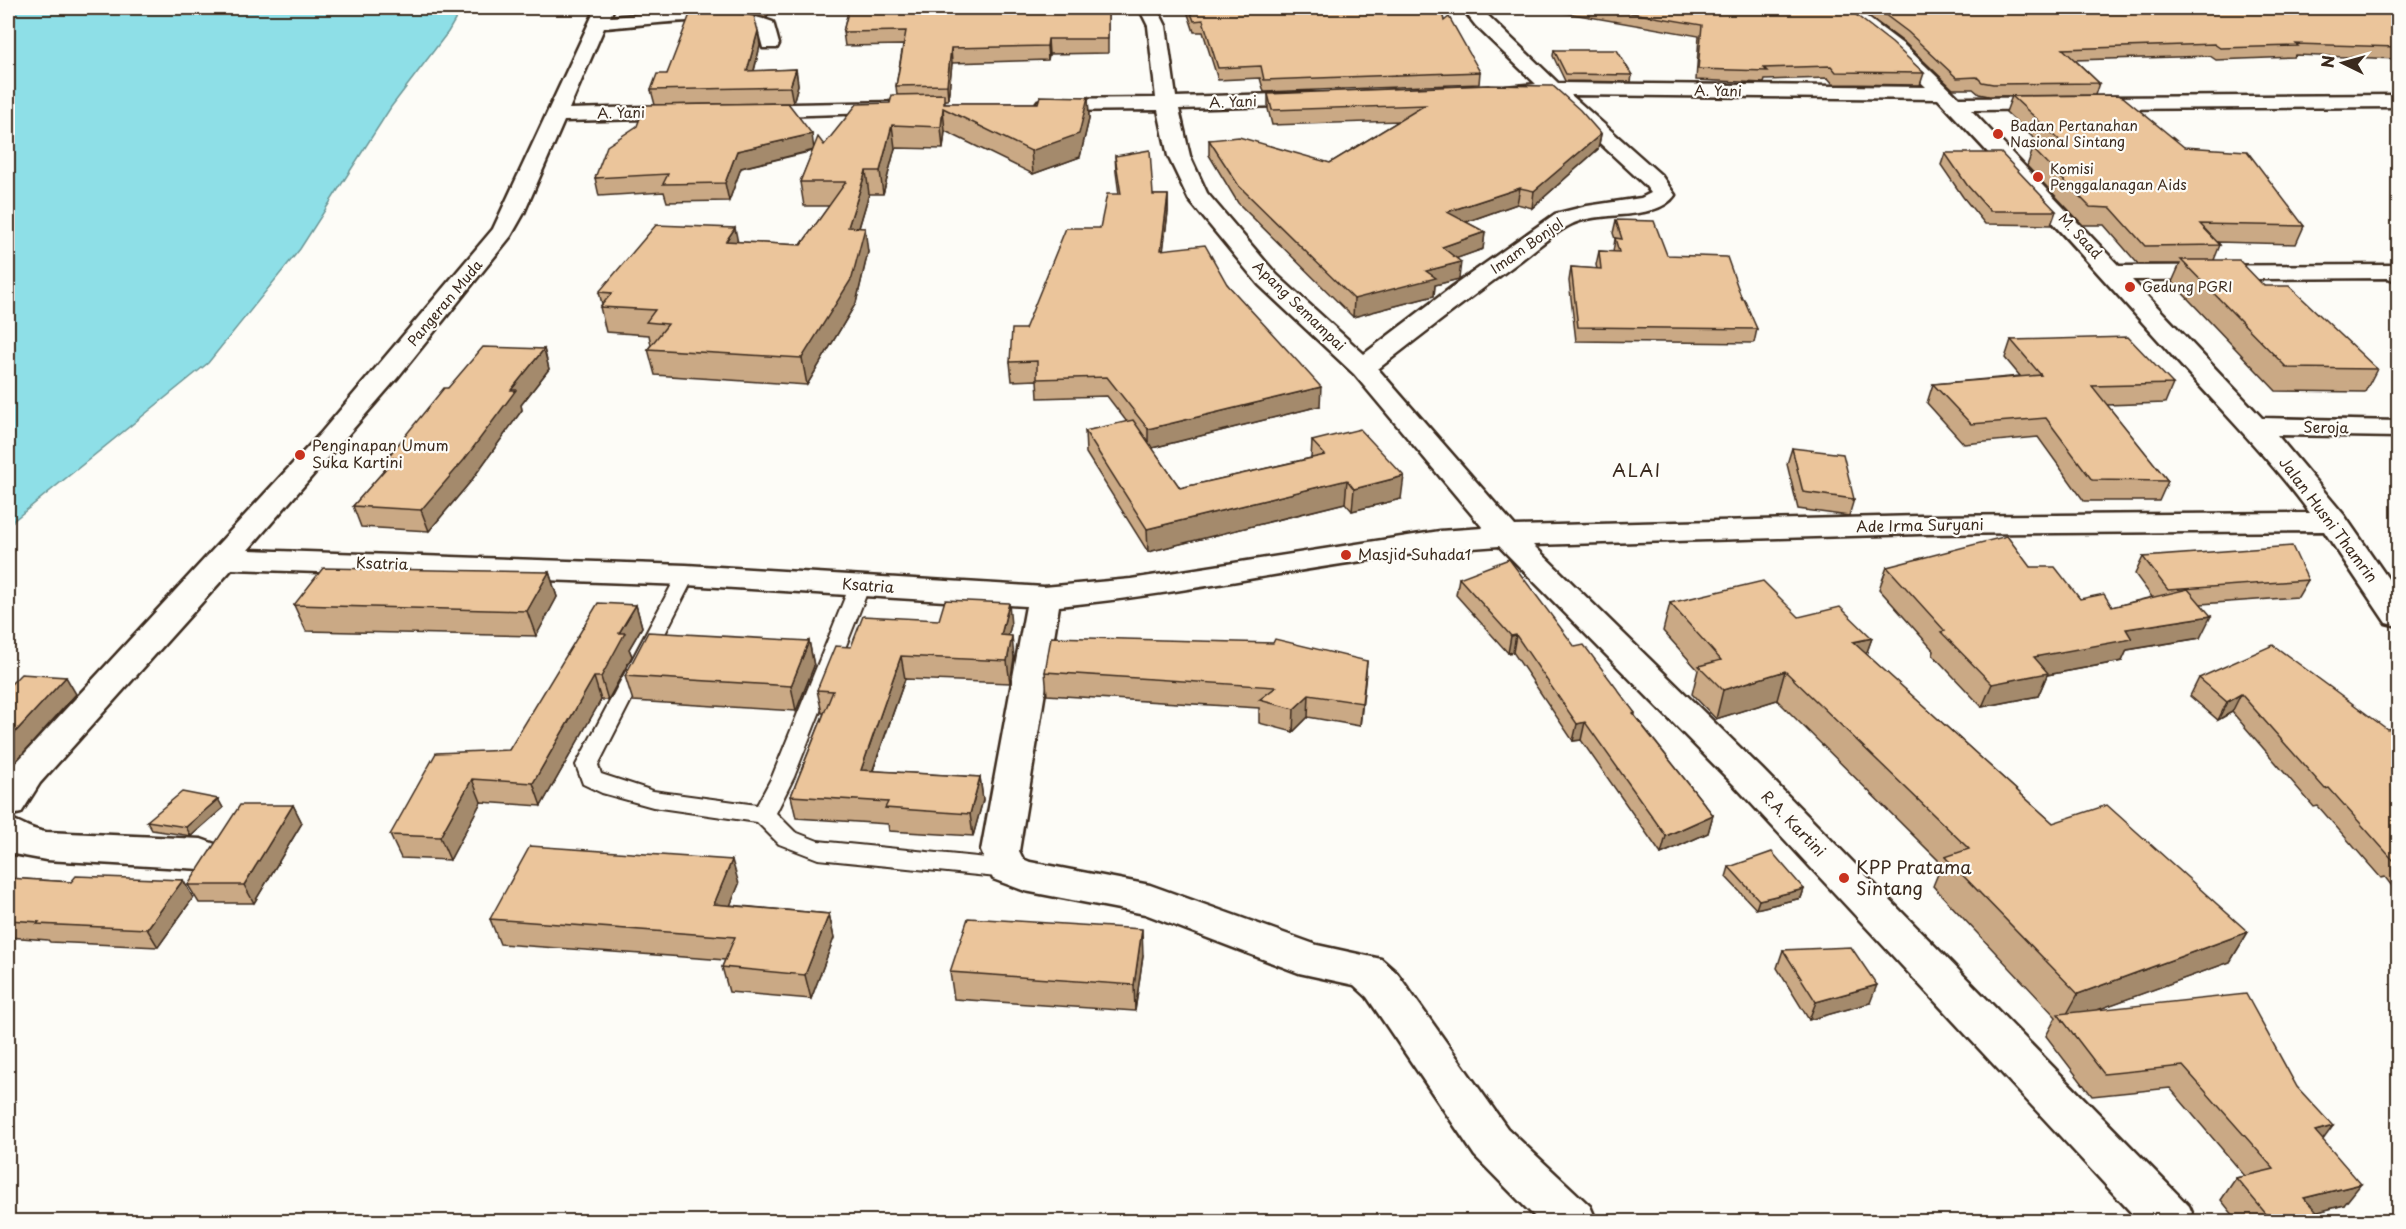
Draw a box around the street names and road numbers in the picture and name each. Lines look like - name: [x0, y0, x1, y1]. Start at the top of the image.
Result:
- street label: A. Yani: [1694, 80, 1742, 101]
- street label: A. Yani: [1209, 90, 1257, 113]
- street label: A. Yani: [597, 102, 645, 123]
- street label: M. Saad: [2054, 208, 2107, 263]
- street label: Imam Bonjol: [1486, 213, 1568, 279]
- street label: Pangeran Muda: [402, 255, 487, 350]
- street label: Apang Semampai: [1248, 256, 1350, 355]
- street label: Seroja: [2303, 415, 2350, 438]
- street label: Jalan Husni Thamrin: [2274, 451, 2384, 587]
- street label: Ade Irma Suryani: [1856, 512, 1984, 537]
- street label: Ksatria: [356, 550, 409, 575]
- street label: Ksatria: [841, 571, 895, 598]
- street label: R.A. Kartini: [1756, 785, 1832, 861]

